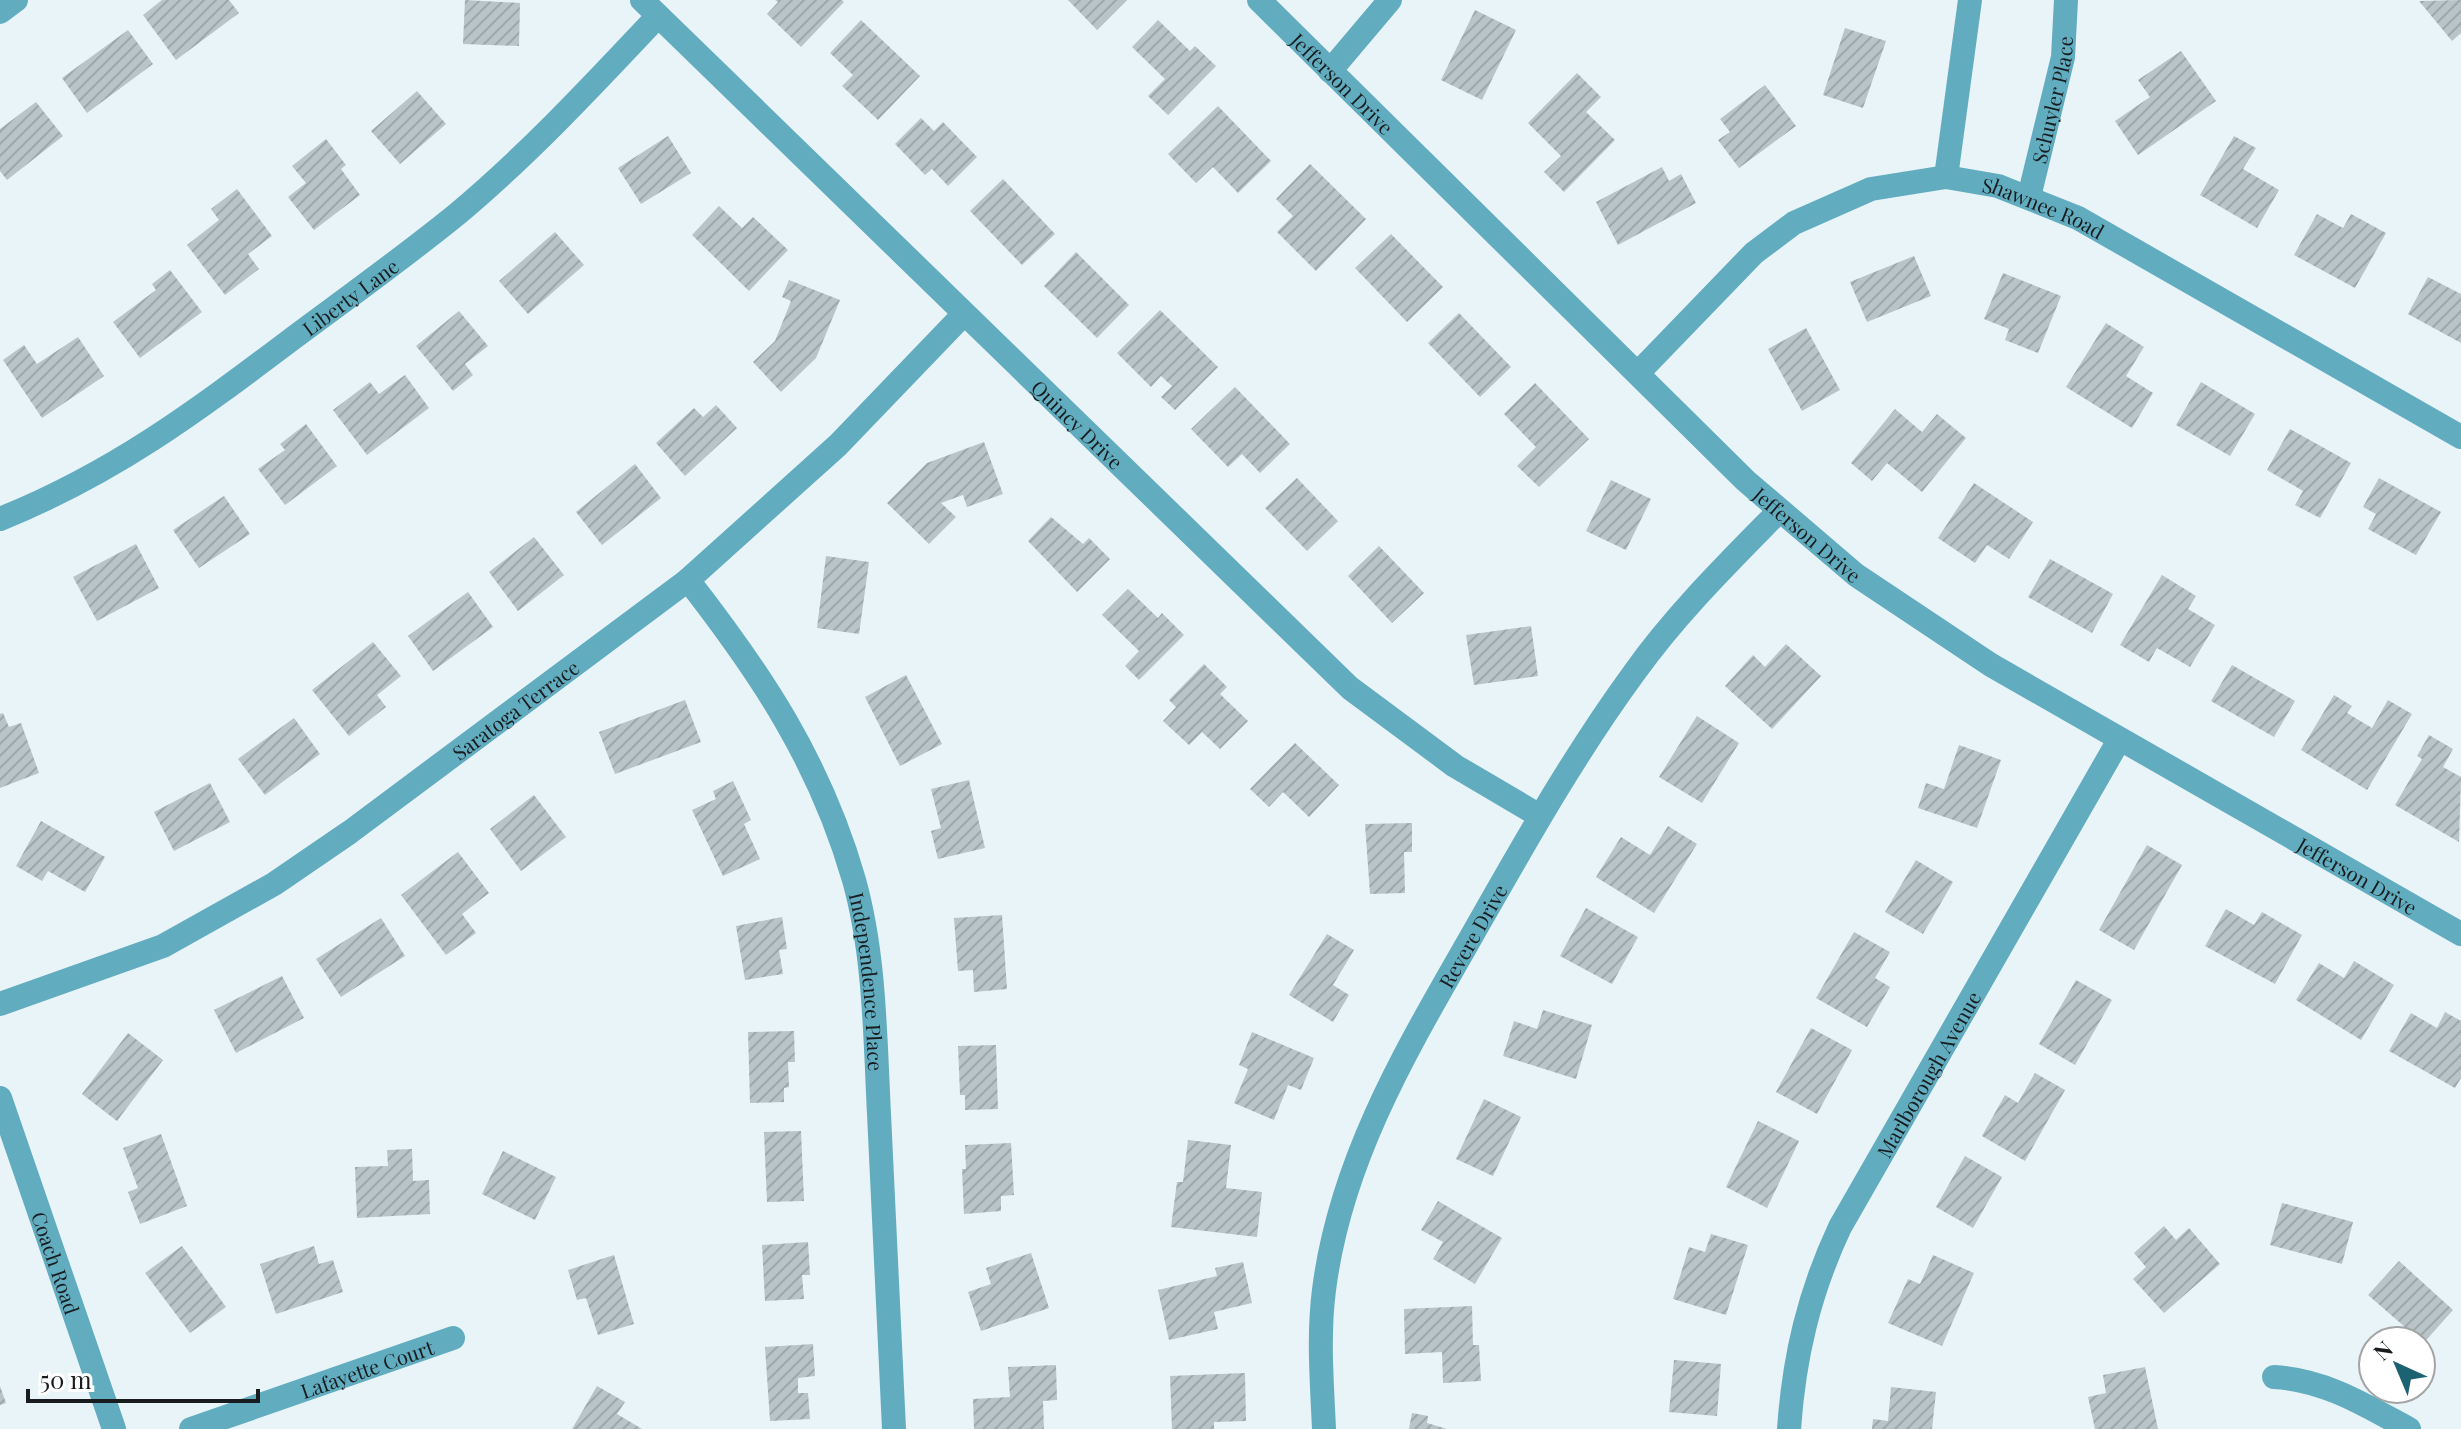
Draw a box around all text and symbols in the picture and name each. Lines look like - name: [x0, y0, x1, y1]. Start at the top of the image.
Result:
- street label: Jefferson Drive: [1285, 26, 1400, 140]
- street label: Schuyler Place: [2024, 36, 2078, 166]
- street label: Shawnee Road: [1980, 170, 2110, 244]
- street label: Liberty Lane: [296, 252, 403, 341]
- street label: Quincy Drive: [1026, 373, 1130, 474]
- street label: Jefferson Drive: [1748, 480, 1868, 588]
- street label: Saratoga Terrace: [446, 653, 584, 765]
- street label: Jefferson Drive: [2292, 829, 2423, 920]
- street label: Revere Drive: [1432, 879, 1512, 992]
- street label: Independence Place: [844, 889, 891, 1072]
- street label: Marlborough Avenue: [1869, 986, 1986, 1162]
- street label: Coach Road: [27, 1208, 87, 1318]
- north arrow: [2357, 1325, 2437, 1405]
- street label: Lafayette Court: [297, 1332, 438, 1404]
- text: N: [2366, 1334, 2399, 1366]
- scale bar: [28, 1353, 258, 1403]
- text: 50 m: [40, 1363, 92, 1395]

